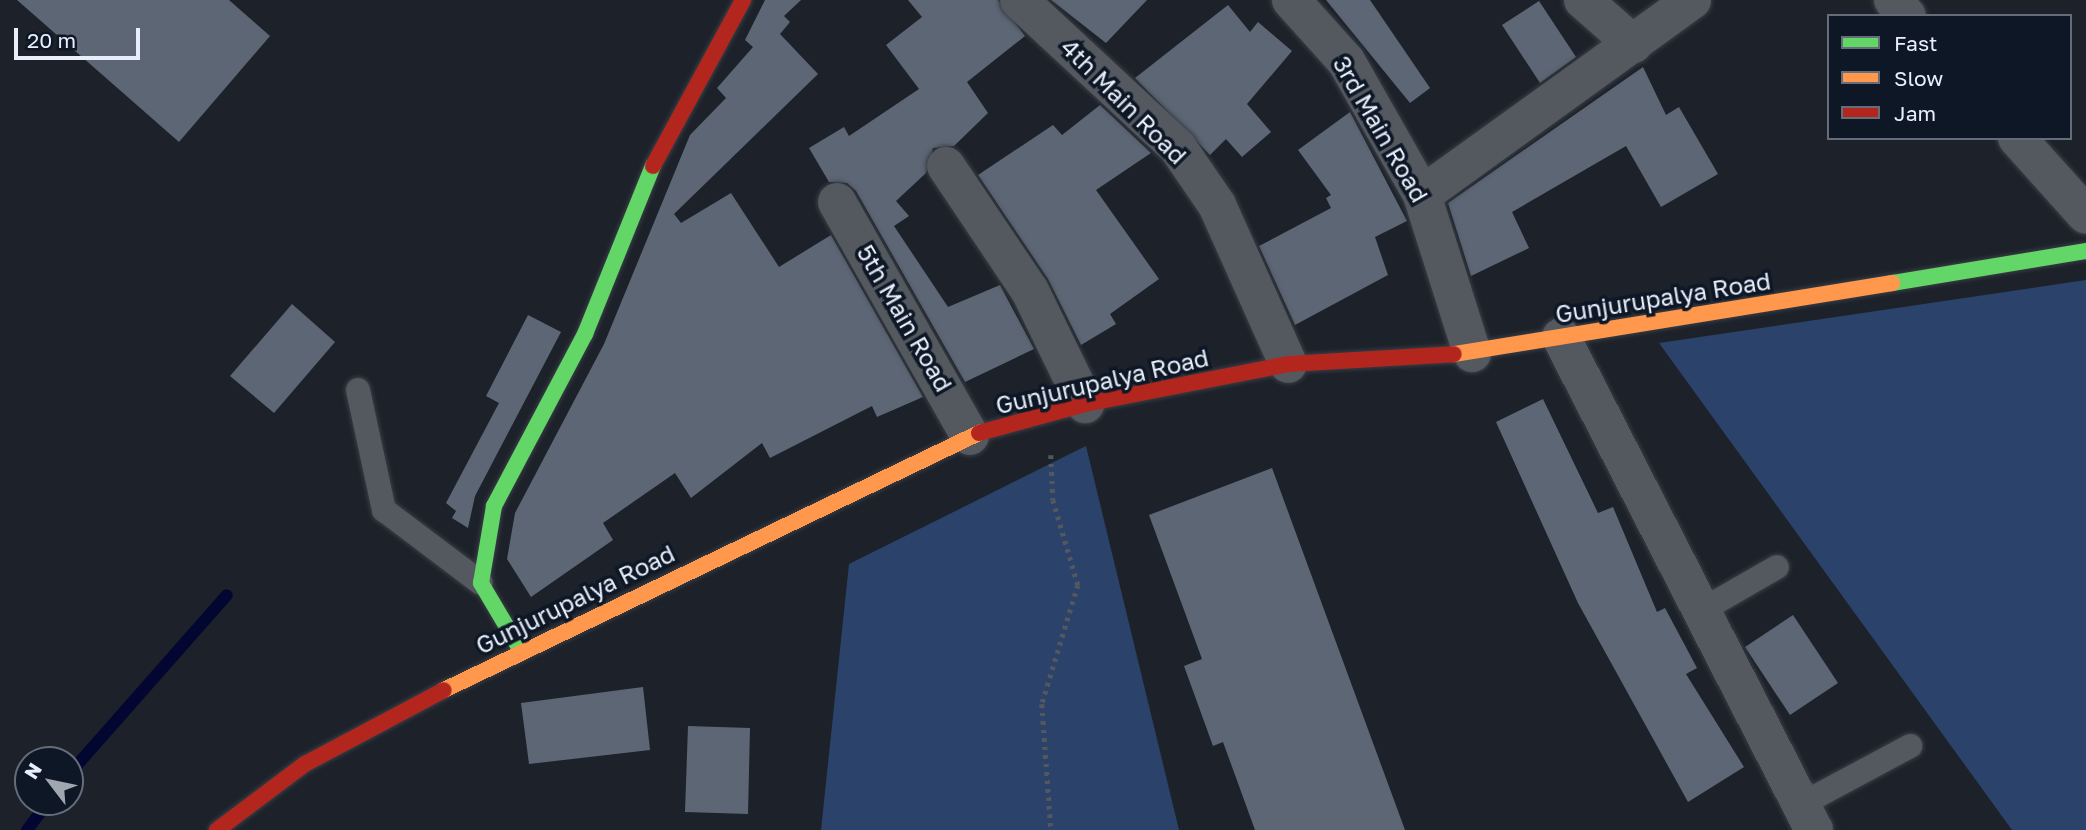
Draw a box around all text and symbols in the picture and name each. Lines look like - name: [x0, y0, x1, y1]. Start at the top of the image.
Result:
- scale bar: [18, 14, 144, 58]
- legend: [1827, 14, 2072, 140]
- text: 20 m: [27, 27, 76, 53]
- text: Fast: [1894, 30, 1937, 56]
- street label: 4th Main Road: [1055, 32, 1193, 170]
- street label: 3rd Main Road: [1328, 51, 1434, 207]
- text: Slow: [1894, 65, 1943, 91]
- text: Jam: [1894, 100, 1936, 126]
- street label: 5th Main Road: [851, 240, 959, 396]
- street label: Gunjurupalya Road: [1553, 266, 1773, 328]
- street label: Gunjurupalya Road: [993, 342, 1211, 420]
- street label: Gunjurupalya Road: [471, 538, 679, 660]
- north arrow: [14, 746, 84, 816]
- text: N: [19, 758, 46, 783]

